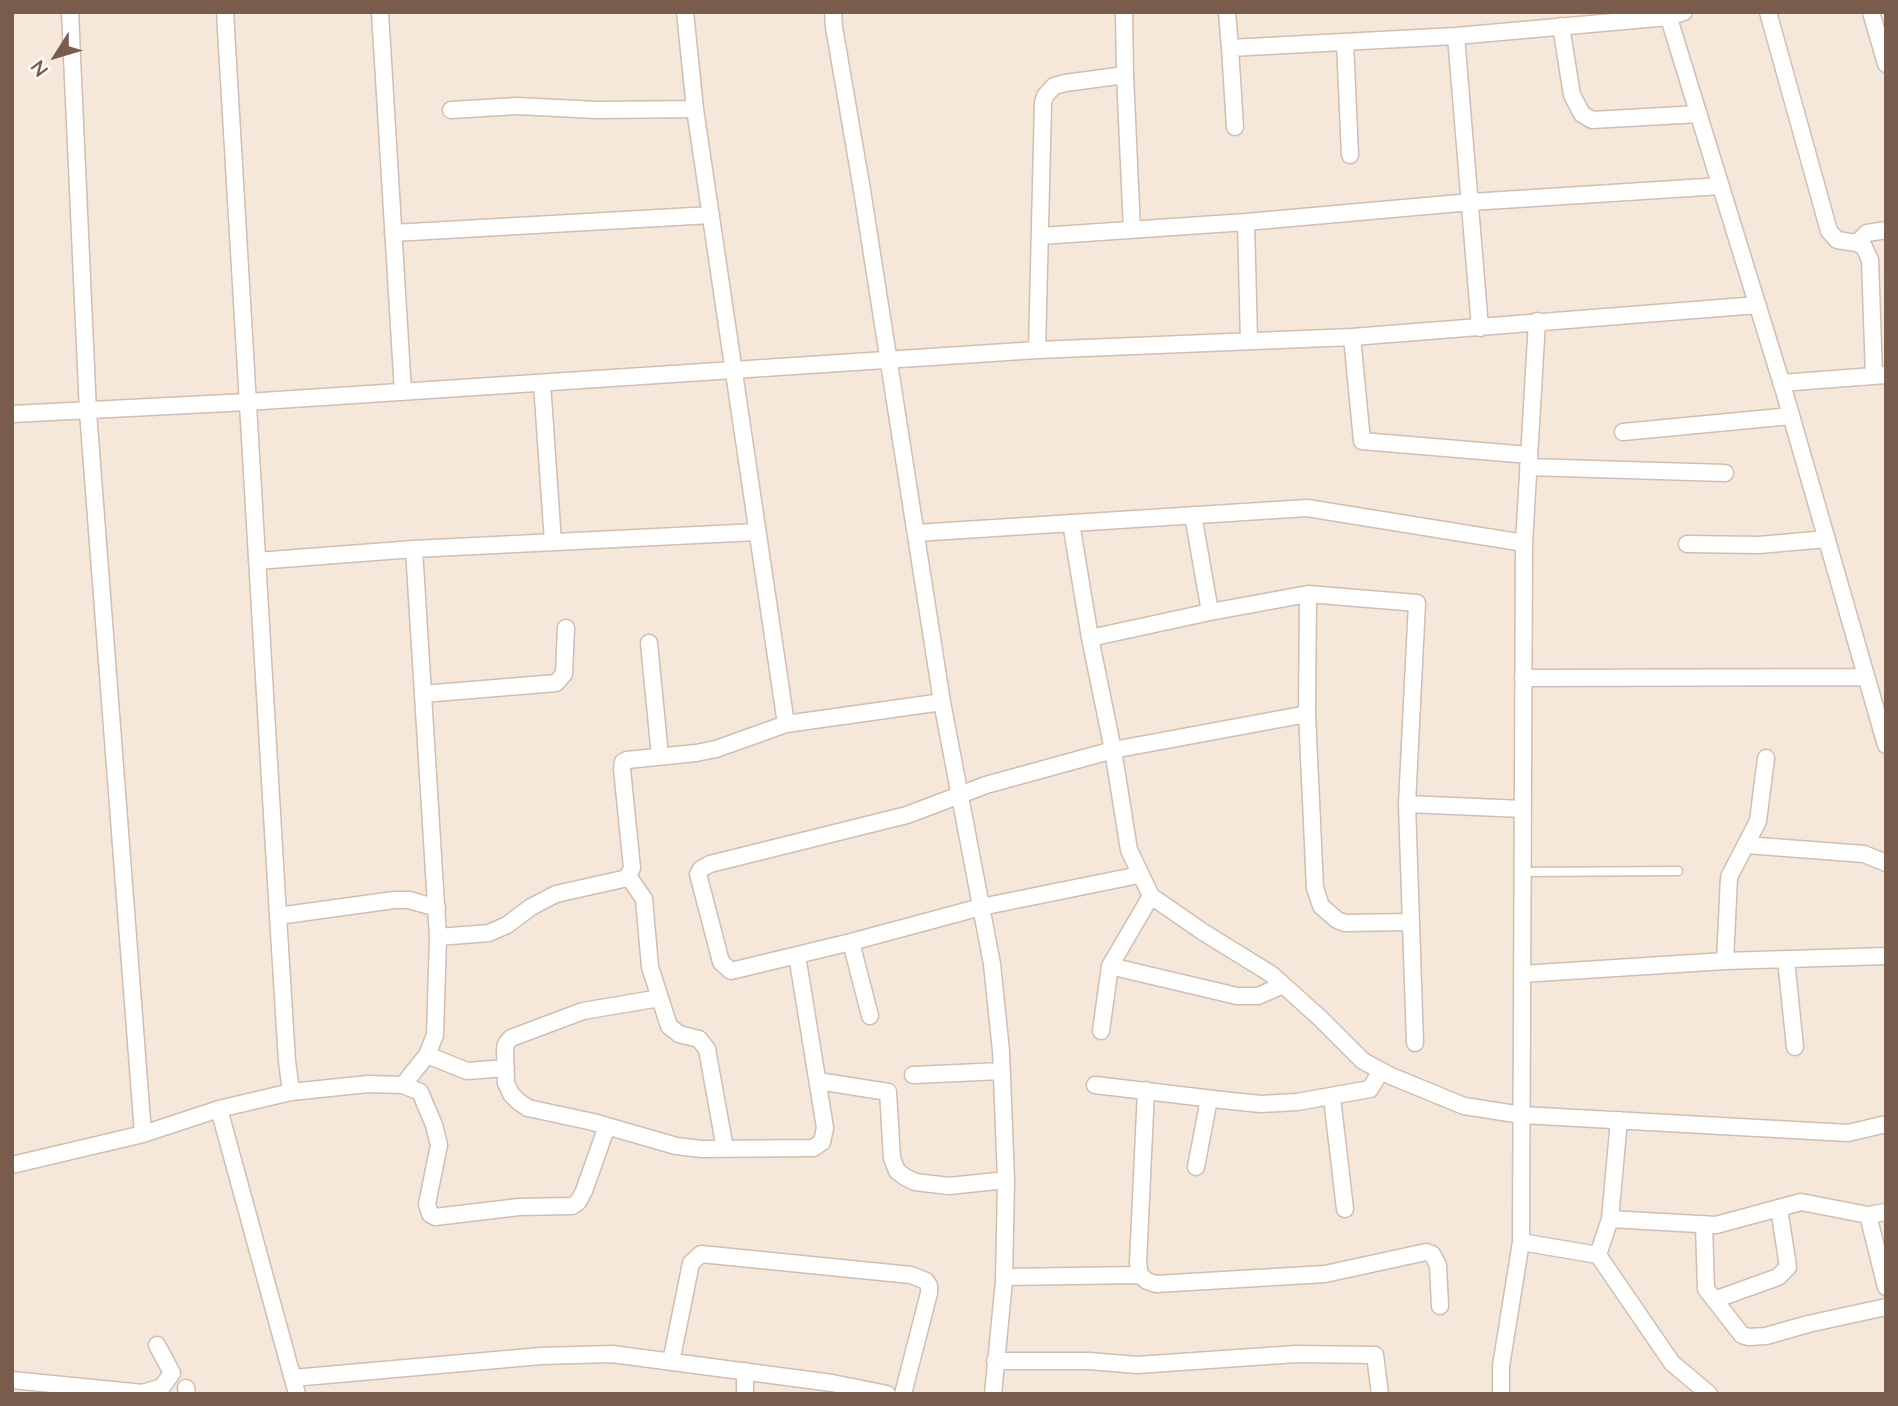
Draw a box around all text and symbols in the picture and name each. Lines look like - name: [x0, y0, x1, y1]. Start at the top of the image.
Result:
- north arrow: [21, 21, 91, 91]
- text: N: [25, 56, 52, 82]

